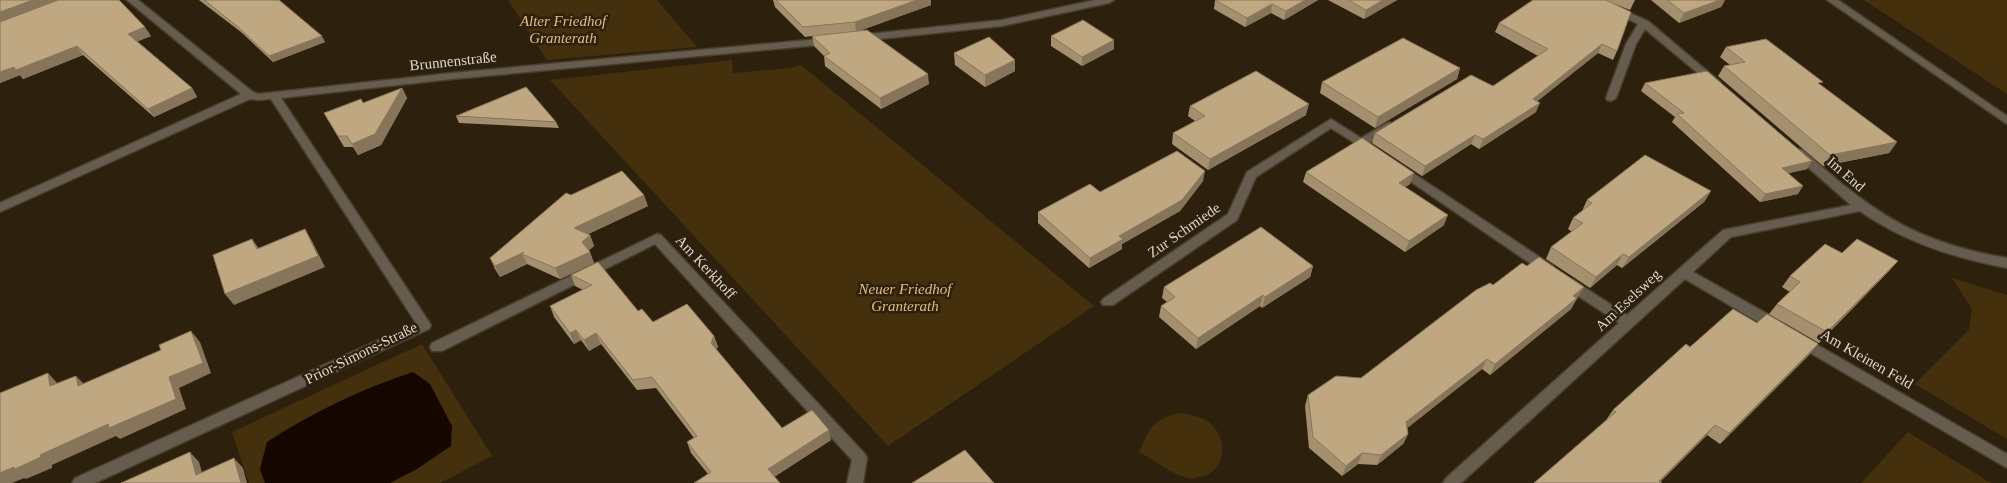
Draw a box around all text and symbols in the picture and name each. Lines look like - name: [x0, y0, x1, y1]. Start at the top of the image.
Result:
- park label: Alter Friedhof Granterath: [519, 13, 608, 46]
- street label: Brunnenstraße: [409, 48, 498, 74]
- street label: Im End: [1824, 153, 1868, 195]
- street label: Zur Schmiede: [1145, 199, 1224, 261]
- street label: Am Kerkhoff: [673, 232, 739, 302]
- street label: Am Eselsweg: [1592, 266, 1664, 334]
- park label: Neuer Friedhof Granterath: [858, 281, 953, 314]
- street label: Prior-Simons-Straße: [302, 319, 420, 387]
- street label: Am Kleinen Feld: [1818, 326, 1917, 392]

